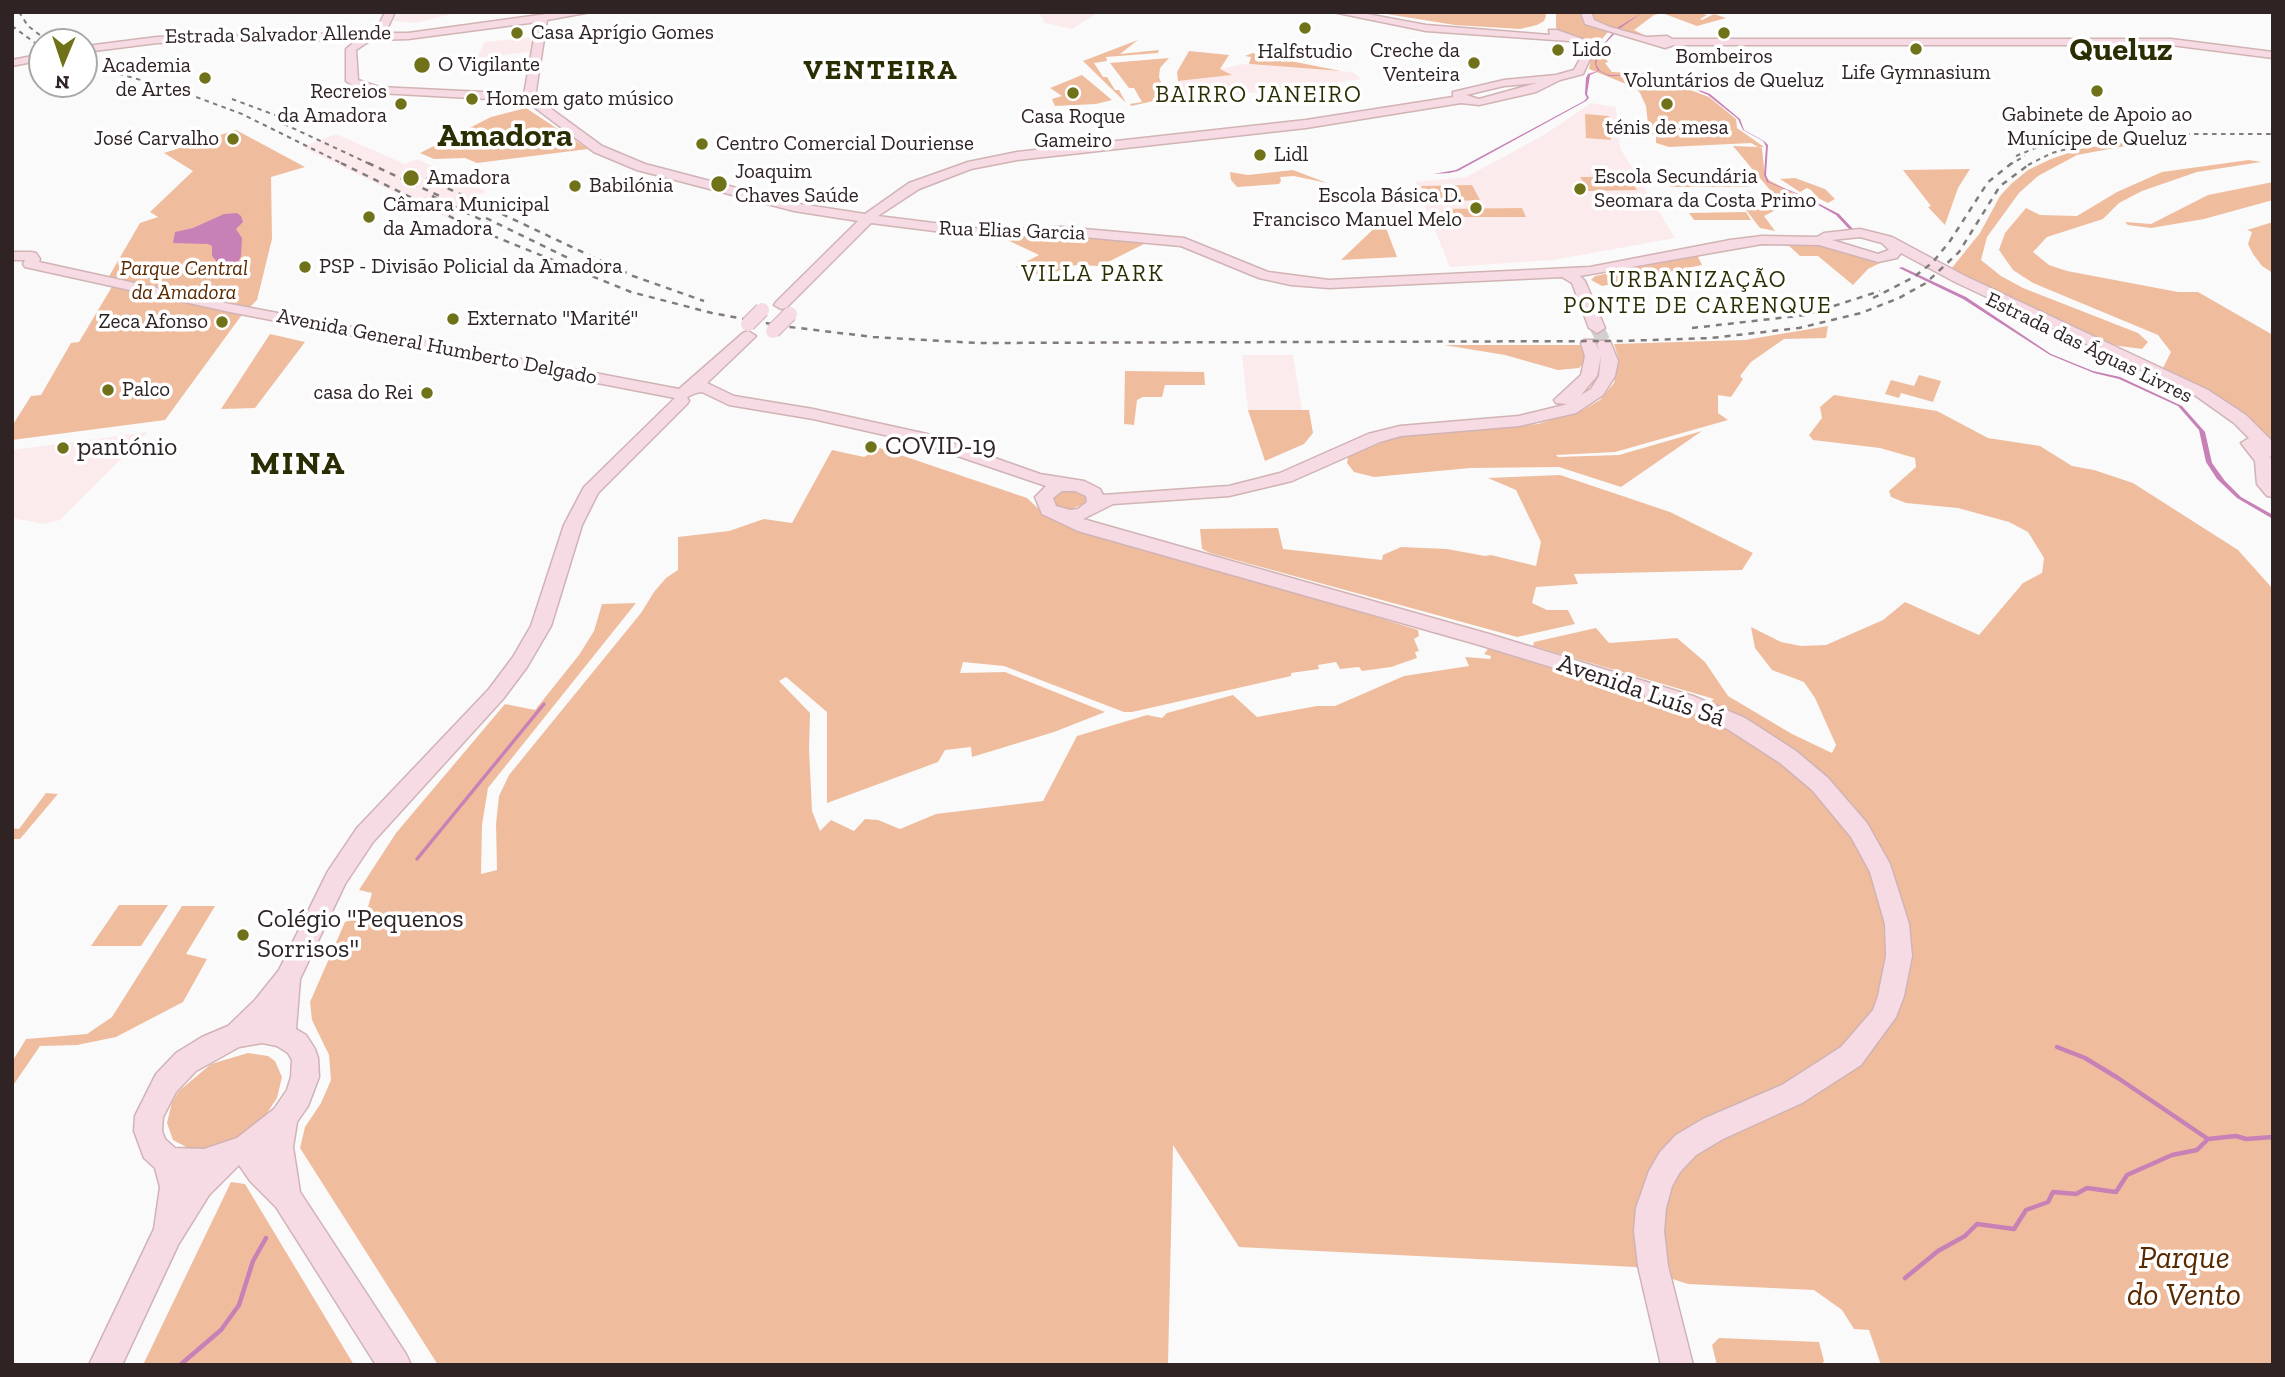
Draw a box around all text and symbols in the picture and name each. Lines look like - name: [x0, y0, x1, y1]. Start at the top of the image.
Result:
- street label: Estrada Salvador Allende: [165, 20, 391, 50]
- place label: Casa Aprígio Gomes: [531, 20, 714, 46]
- marker: Halfstudio: [1297, 20, 1313, 36]
- marker: Casa Aprígio Gomes: [509, 25, 525, 41]
- marker: Bombeiros Voluntários de Queluz: [1716, 25, 1732, 41]
- north arrow: [28, 28, 98, 98]
- district label: Queluz: [2069, 31, 2173, 71]
- place label: Lido: [1572, 37, 1612, 63]
- place label: Creche da Venteira: [1370, 38, 1460, 88]
- place label: Halfstudio: [1257, 39, 1353, 65]
- marker: Life Gymnasium: [1908, 41, 1924, 57]
- marker: Lido: [1550, 42, 1566, 58]
- place label: Bombeiros Voluntários de Queluz: [1624, 44, 1824, 94]
- place label: O Vigilante: [438, 52, 540, 78]
- place label: Academia de Artes: [102, 53, 191, 103]
- district label: VENTEIRA: [805, 54, 957, 88]
- marker: O Vigilante: [412, 55, 432, 75]
- marker: Creche da Venteira: [1466, 55, 1482, 71]
- place label: Life Gymnasium: [1841, 60, 1991, 86]
- marker: Academia de Artes: [197, 70, 213, 86]
- text: N: [55, 71, 70, 94]
- place label: Recreios da Amadora: [277, 79, 387, 129]
- district label: BAIRRO JANEIRO: [1157, 81, 1361, 109]
- marker: Gabinete de Apoio ao Munícipe de Queluz: [2089, 83, 2105, 99]
- marker: Casa Roque Gameiro: [1065, 85, 1081, 101]
- place label: Homem gato músico: [486, 86, 673, 112]
- marker: Homem gato músico: [464, 91, 480, 107]
- marker: Recreios da Amadora: [393, 96, 409, 112]
- marker: ténis de mesa: [1659, 96, 1675, 112]
- place label: Gabinete de Apoio ao Munícipe de Queluz: [2002, 102, 2192, 152]
- place label: Casa Roque Gameiro: [1021, 104, 1125, 154]
- place label: ténis de mesa: [1605, 115, 1729, 141]
- district label: Amadora: [437, 117, 573, 157]
- place label: José Carvalho: [94, 126, 219, 152]
- marker: José Carvalho: [225, 131, 241, 147]
- place label: Centro Comercial Douriense: [716, 131, 974, 157]
- marker: Centro Comercial Douriense: [694, 136, 710, 152]
- place label: Lidl: [1274, 142, 1308, 168]
- marker: Lidl: [1252, 147, 1268, 163]
- place label: Joaquim Chaves Saúde: [735, 159, 859, 209]
- place label: Escola Secundária Seomara da Costa Primo: [1594, 164, 1816, 214]
- place label: Amadora: [427, 165, 510, 191]
- marker: Amadora: [401, 168, 421, 188]
- place label: Babilónia: [589, 173, 673, 199]
- marker: Joaquim Chaves Saúde: [709, 174, 729, 194]
- marker: Babilónia: [567, 178, 583, 194]
- marker: Escola Secundária Seomara da Costa Primo: [1572, 181, 1588, 197]
- place label: Escola Básica D. Francisco Manuel Melo: [1253, 183, 1462, 233]
- place label: Câmara Municipal da Amadora: [383, 192, 549, 242]
- marker: Escola Básica D. Francisco Manuel Melo: [1468, 200, 1484, 216]
- marker: Câmara Municipal da Amadora: [361, 209, 377, 225]
- street label: Rua Elias Garcia: [938, 216, 1086, 246]
- place label: PSP - Divisão Policial da Amadora: [319, 254, 622, 280]
- park label: Parque Central da Amadora: [120, 256, 248, 306]
- marker: PSP - Divisão Policial da Amadora: [297, 259, 313, 275]
- district label: VILLA PARK: [1023, 260, 1163, 288]
- district label: URBANIZAÇÃO PONTE DE CARENQUE: [1565, 266, 1831, 320]
- street label: Estrada das Águas Livres: [1982, 287, 2196, 409]
- street label: Avenida General Humberto Delgado: [275, 304, 599, 390]
- place label: Externato "Marité": [467, 306, 638, 332]
- place label: Zeca Afonso: [98, 309, 208, 335]
- marker: Externato "Marité": [445, 311, 461, 327]
- marker: Zeca Afonso: [214, 314, 230, 330]
- place label: Palco: [122, 377, 170, 403]
- place label: casa do Rei: [314, 380, 413, 406]
- marker: Palco: [100, 382, 116, 398]
- marker: casa do Rei: [419, 385, 435, 401]
- place label: COVID-19: [885, 431, 996, 463]
- place label: pantónio: [77, 432, 177, 464]
- marker: COVID-19: [863, 439, 879, 455]
- marker: pantónio: [55, 440, 71, 456]
- district label: MINA: [250, 445, 346, 485]
- street label: Avenida Luís Sá: [1553, 648, 1729, 734]
- place label: Colégio "Pequenos Sorrisos": [257, 904, 464, 965]
- marker: Colégio "Pequenos Sorrisos": [235, 927, 251, 943]
- park label: Parque do Vento: [2127, 1240, 2241, 1315]

